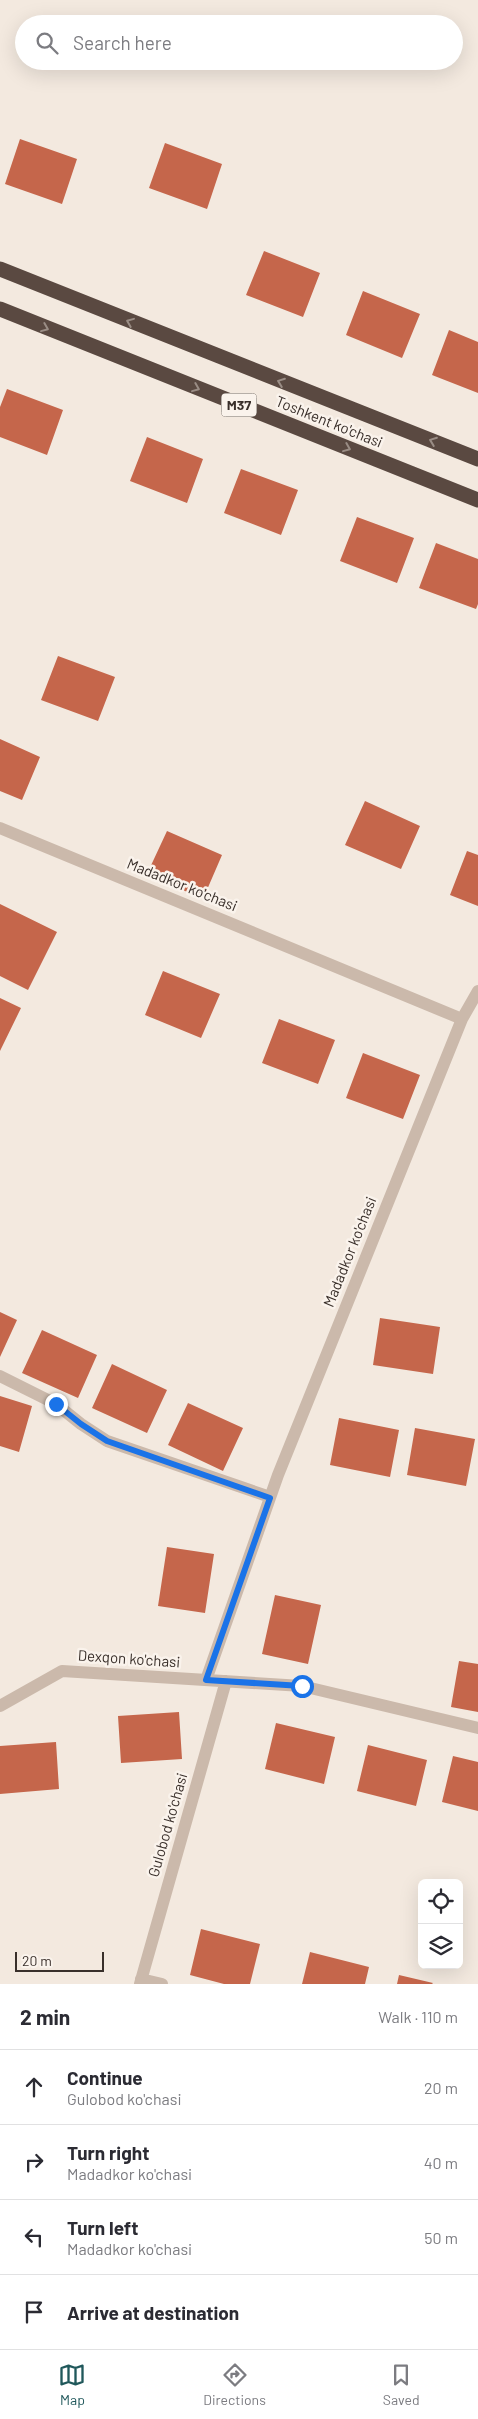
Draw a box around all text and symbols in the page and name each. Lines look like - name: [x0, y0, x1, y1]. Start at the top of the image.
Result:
- search box: [15, 15, 463, 70]
- icon: search: [33, 29, 61, 57]
- text: Search here: [73, 31, 172, 54]
- one-way arrow: [126, 318, 135, 328]
- one-way arrow: [40, 321, 49, 332]
- one-way arrow: [278, 378, 286, 388]
- one-way arrow: [191, 382, 200, 392]
- street label: Toshkent ko'chasi: [273, 391, 385, 451]
- road number: M37: [222, 394, 256, 416]
- one-way arrow: [429, 437, 437, 447]
- one-way arrow: [342, 442, 351, 453]
- street label: Madadkor ko'chasi: [125, 854, 240, 914]
- street label: Madadkor ko'chasi: [319, 1194, 379, 1309]
- route end: [45, 1393, 68, 1416]
- street label: Dexqon ko'chasi: [77, 1645, 181, 1671]
- route start: [291, 1675, 314, 1698]
- street label: Gulobod ko'chasi: [144, 1771, 190, 1879]
- map controls: [418, 1879, 463, 1969]
- button: locate: [418, 1879, 463, 1924]
- button: layers: [418, 1924, 463, 1969]
- scale bar: [15, 1949, 104, 1972]
- text: 20 m: [22, 1952, 52, 1969]
- text: 2 min: [20, 2004, 70, 2029]
- text: Walk · 110 m: [378, 2007, 458, 2026]
- text: Continue: [67, 2066, 143, 2089]
- icon: ahead: [20, 2073, 48, 2101]
- text: 20 m: [424, 2078, 458, 2097]
- text: Gulobod ko'chasi: [67, 2089, 182, 2108]
- text: Turn right: [67, 2141, 149, 2164]
- icon: right: [20, 2148, 48, 2176]
- text: 40 m: [424, 2153, 458, 2172]
- text: Madadkor ko'chasi: [67, 2164, 192, 2183]
- text: Turn left: [67, 2216, 138, 2239]
- icon: left: [20, 2223, 48, 2251]
- text: 50 m: [424, 2228, 458, 2247]
- text: Madadkor ko'chasi: [67, 2239, 192, 2258]
- icon: arrive: [20, 2298, 48, 2326]
- text: Arrive at destination: [67, 2301, 239, 2324]
- tab: Map: [58, 2361, 86, 2408]
- tab: Directions: [203, 2361, 266, 2408]
- tab: Saved: [383, 2361, 420, 2408]

